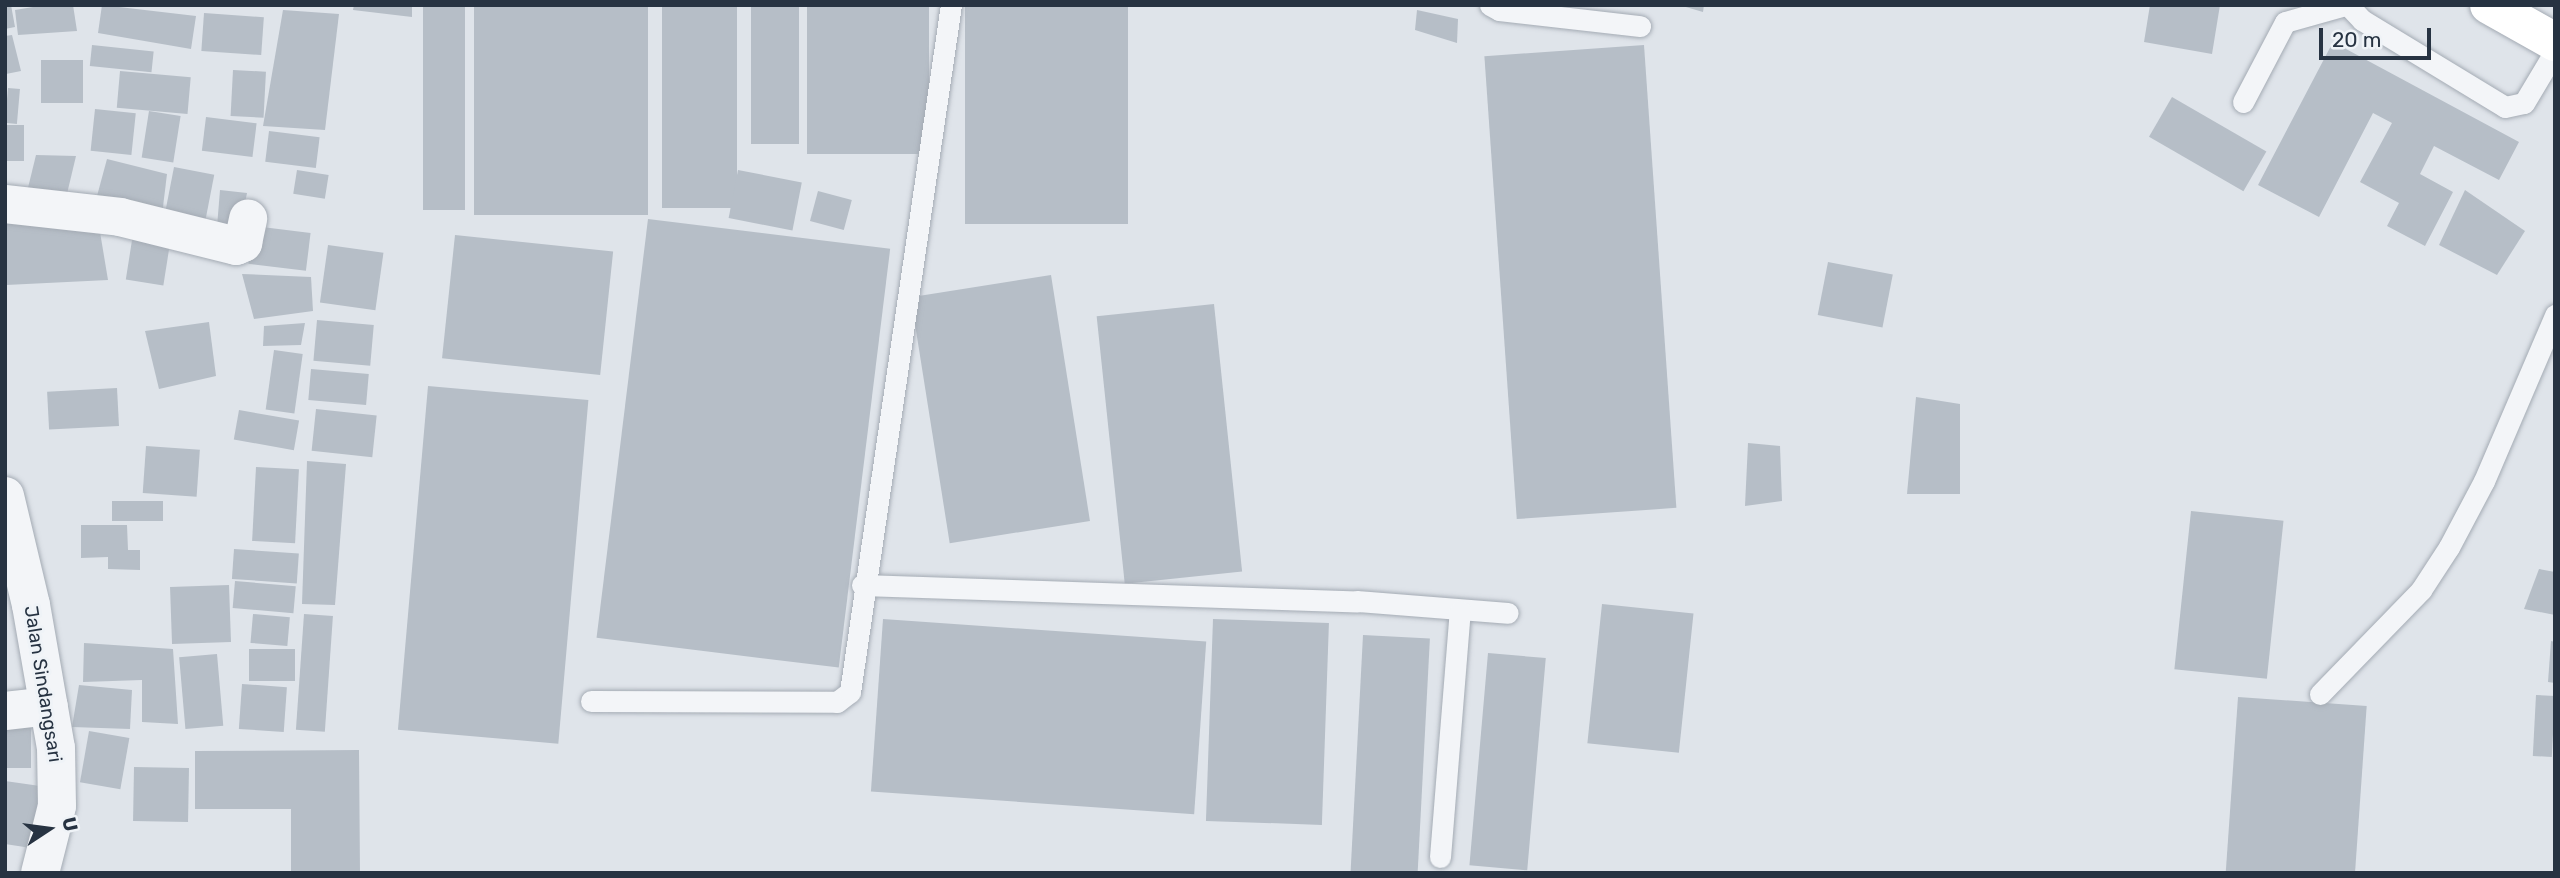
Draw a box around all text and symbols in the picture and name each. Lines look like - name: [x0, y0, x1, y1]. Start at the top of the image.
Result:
- scale bar: [2322, 14, 2434, 58]
- text: 20 m: [2332, 27, 2381, 52]
- street label: Jalan Sindangsari: [19, 604, 67, 764]
- north arrow: [14, 794, 84, 864]
- text: U: [57, 815, 83, 833]

